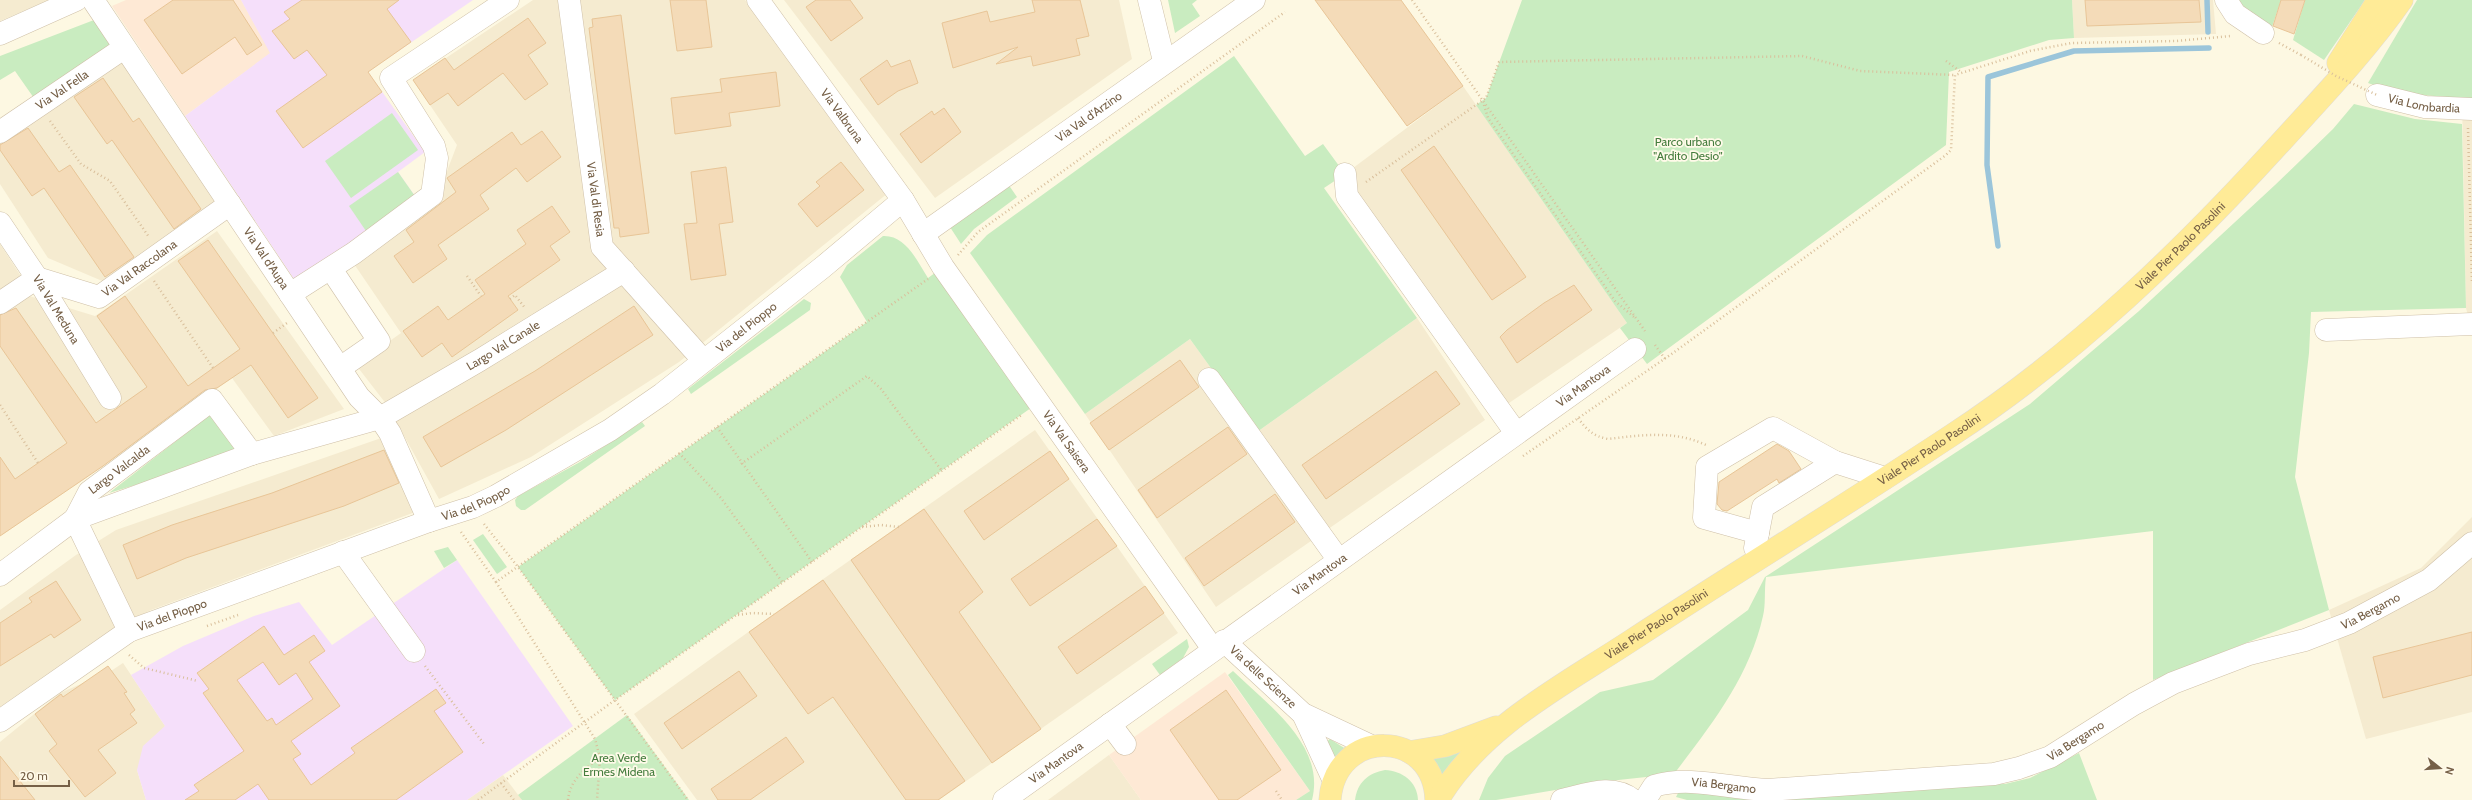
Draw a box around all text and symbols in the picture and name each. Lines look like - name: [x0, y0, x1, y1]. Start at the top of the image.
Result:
- street label: Via Val Fella: [33, 66, 91, 113]
- street label: Via Valbruna: [818, 85, 867, 146]
- street label: Via Val d'Arzino: [1052, 88, 1125, 145]
- street label: Via Lombardia: [2386, 90, 2461, 115]
- park label: Parco urbano "Ardito Desio": [1653, 134, 1723, 163]
- street label: Via Val di Resia: [584, 161, 609, 238]
- street label: Viale Pier Paolo Pasolini: [2132, 199, 2228, 293]
- street label: Via Val d'Aupa: [240, 224, 293, 292]
- street label: Via Val Raccolana: [99, 236, 180, 300]
- street label: Via Val Meduna: [30, 272, 83, 347]
- street label: Via del Pioppo: [713, 298, 780, 356]
- street label: Largo Val Canale: [463, 317, 542, 373]
- street label: Via Mantova: [1553, 361, 1613, 410]
- street label: Via Val Saisera: [1040, 407, 1094, 476]
- street label: Viale Pier Paolo Pasolini: [1875, 410, 1983, 488]
- street label: Largo Valcalda: [85, 441, 153, 497]
- street label: Via del Pioppo: [440, 481, 513, 524]
- street label: Via Mantova: [1289, 549, 1350, 598]
- street label: Viale Pier Paolo Pasolini: [1602, 585, 1710, 662]
- street label: Via Bergamo: [2339, 589, 2403, 632]
- street label: Via del Pioppo: [135, 595, 209, 634]
- street label: Via delle Scienze: [1227, 642, 1300, 711]
- street label: Via Bergamo: [2044, 717, 2107, 764]
- street label: Via Mantova: [1026, 738, 1086, 787]
- north arrow: [2420, 748, 2460, 788]
- park label: Area Verde Ermes Midena: [583, 750, 655, 779]
- scale bar: [14, 762, 69, 788]
- text: N: [2442, 765, 2457, 777]
- text: 20 m: [20, 768, 48, 783]
- street label: Via Bergamo: [1691, 774, 1757, 796]

